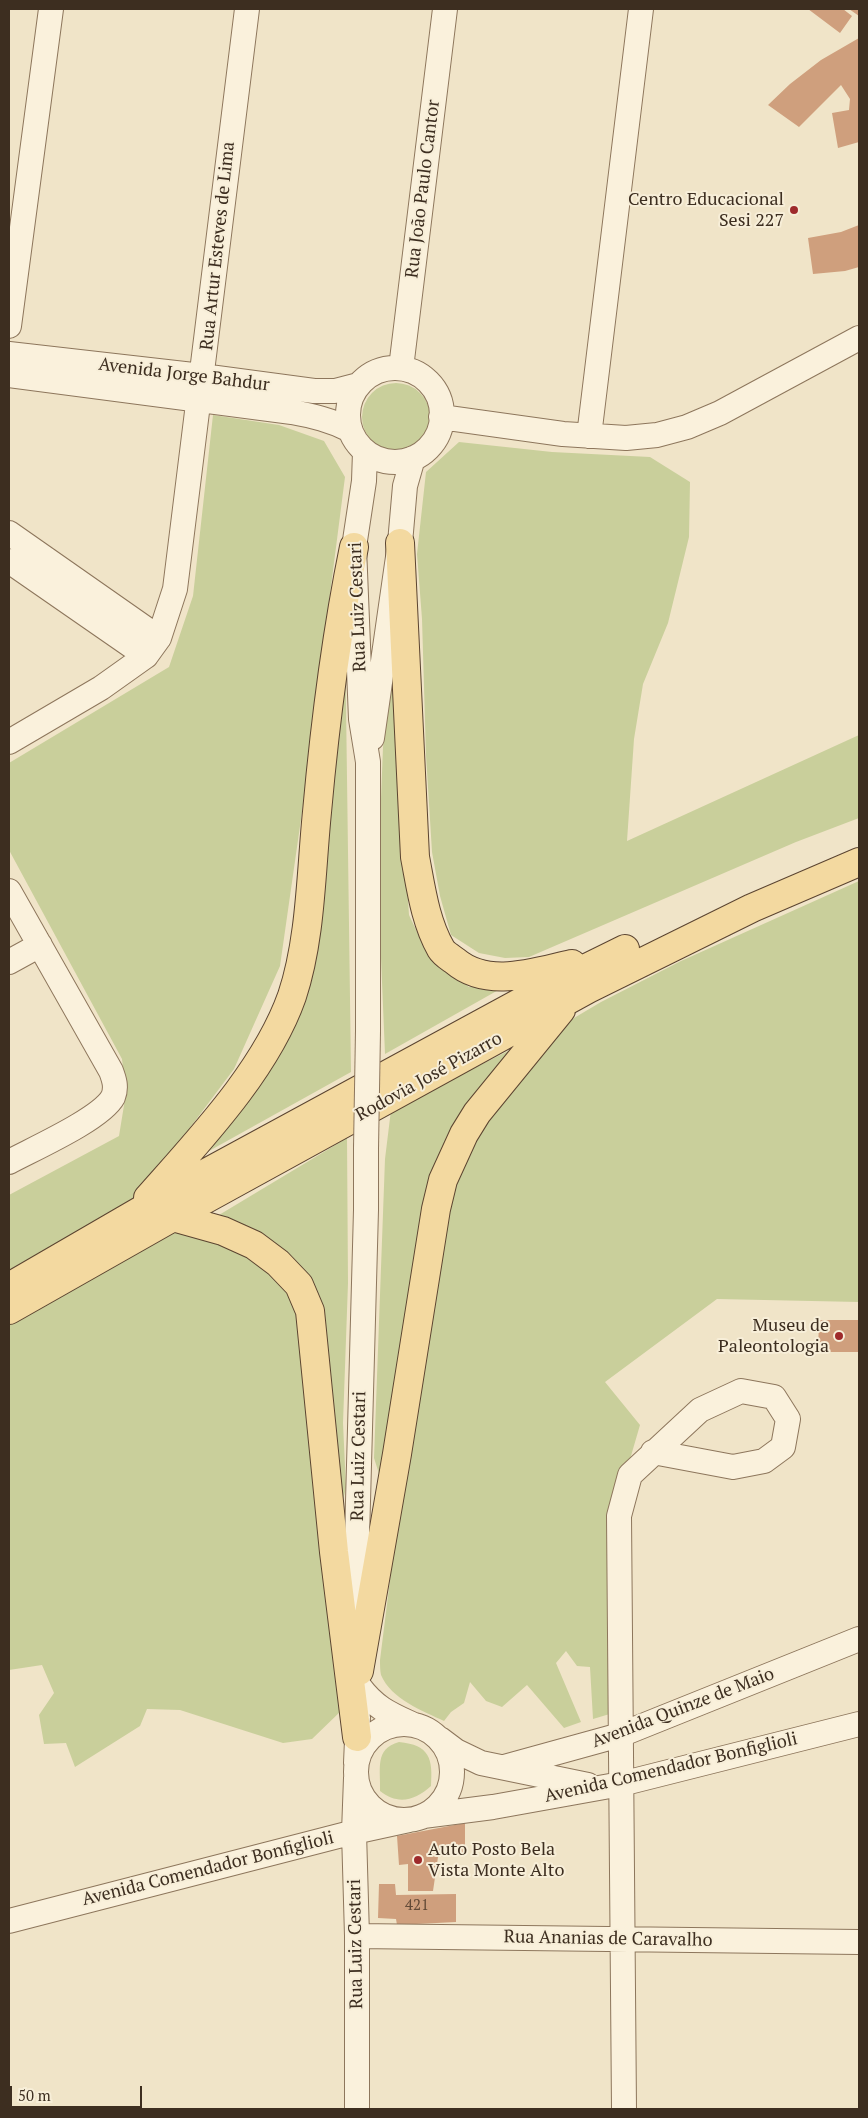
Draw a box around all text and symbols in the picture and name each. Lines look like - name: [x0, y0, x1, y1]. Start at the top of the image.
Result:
- street label: Rua João Paulo Cantor: [401, 99, 445, 279]
- street label: Rua Artur Esteves de Lima: [196, 141, 240, 351]
- place label: Centro Educacional Sesi 227: [628, 189, 784, 232]
- marker: Centro Educacional Sesi 227: [788, 204, 800, 216]
- street label: Avenida Jorge Bahdur: [97, 354, 271, 396]
- street label: Rua Luiz Cestari: [345, 542, 371, 672]
- street label: Rodovia José Pizarro: [352, 1028, 506, 1126]
- place label: Museu de Paleontologia: [718, 1315, 829, 1358]
- marker: Museu de Paleontologia: [833, 1330, 845, 1342]
- street label: Rua Luiz Cestari: [347, 1391, 371, 1521]
- street label: Avenida Quinze de Maio: [589, 1663, 777, 1753]
- street label: Avenida Comendador Bonfiglioli: [543, 1728, 799, 1808]
- street label: Avenida Comendador Bonfiglioli: [80, 1827, 336, 1911]
- place label: Auto Posto Bela Vista Monte Alto: [428, 1839, 564, 1882]
- marker: Auto Posto Bela Vista Monte Alto: [412, 1854, 424, 1866]
- street label: Rua Luiz Cestari: [344, 1879, 368, 2009]
- house number: 421: [405, 1897, 429, 1915]
- street label: Rua Ananias de Caravalho: [503, 1926, 713, 1952]
- scale bar: [12, 2076, 145, 2108]
- text: 50 m: [18, 2085, 51, 2105]

